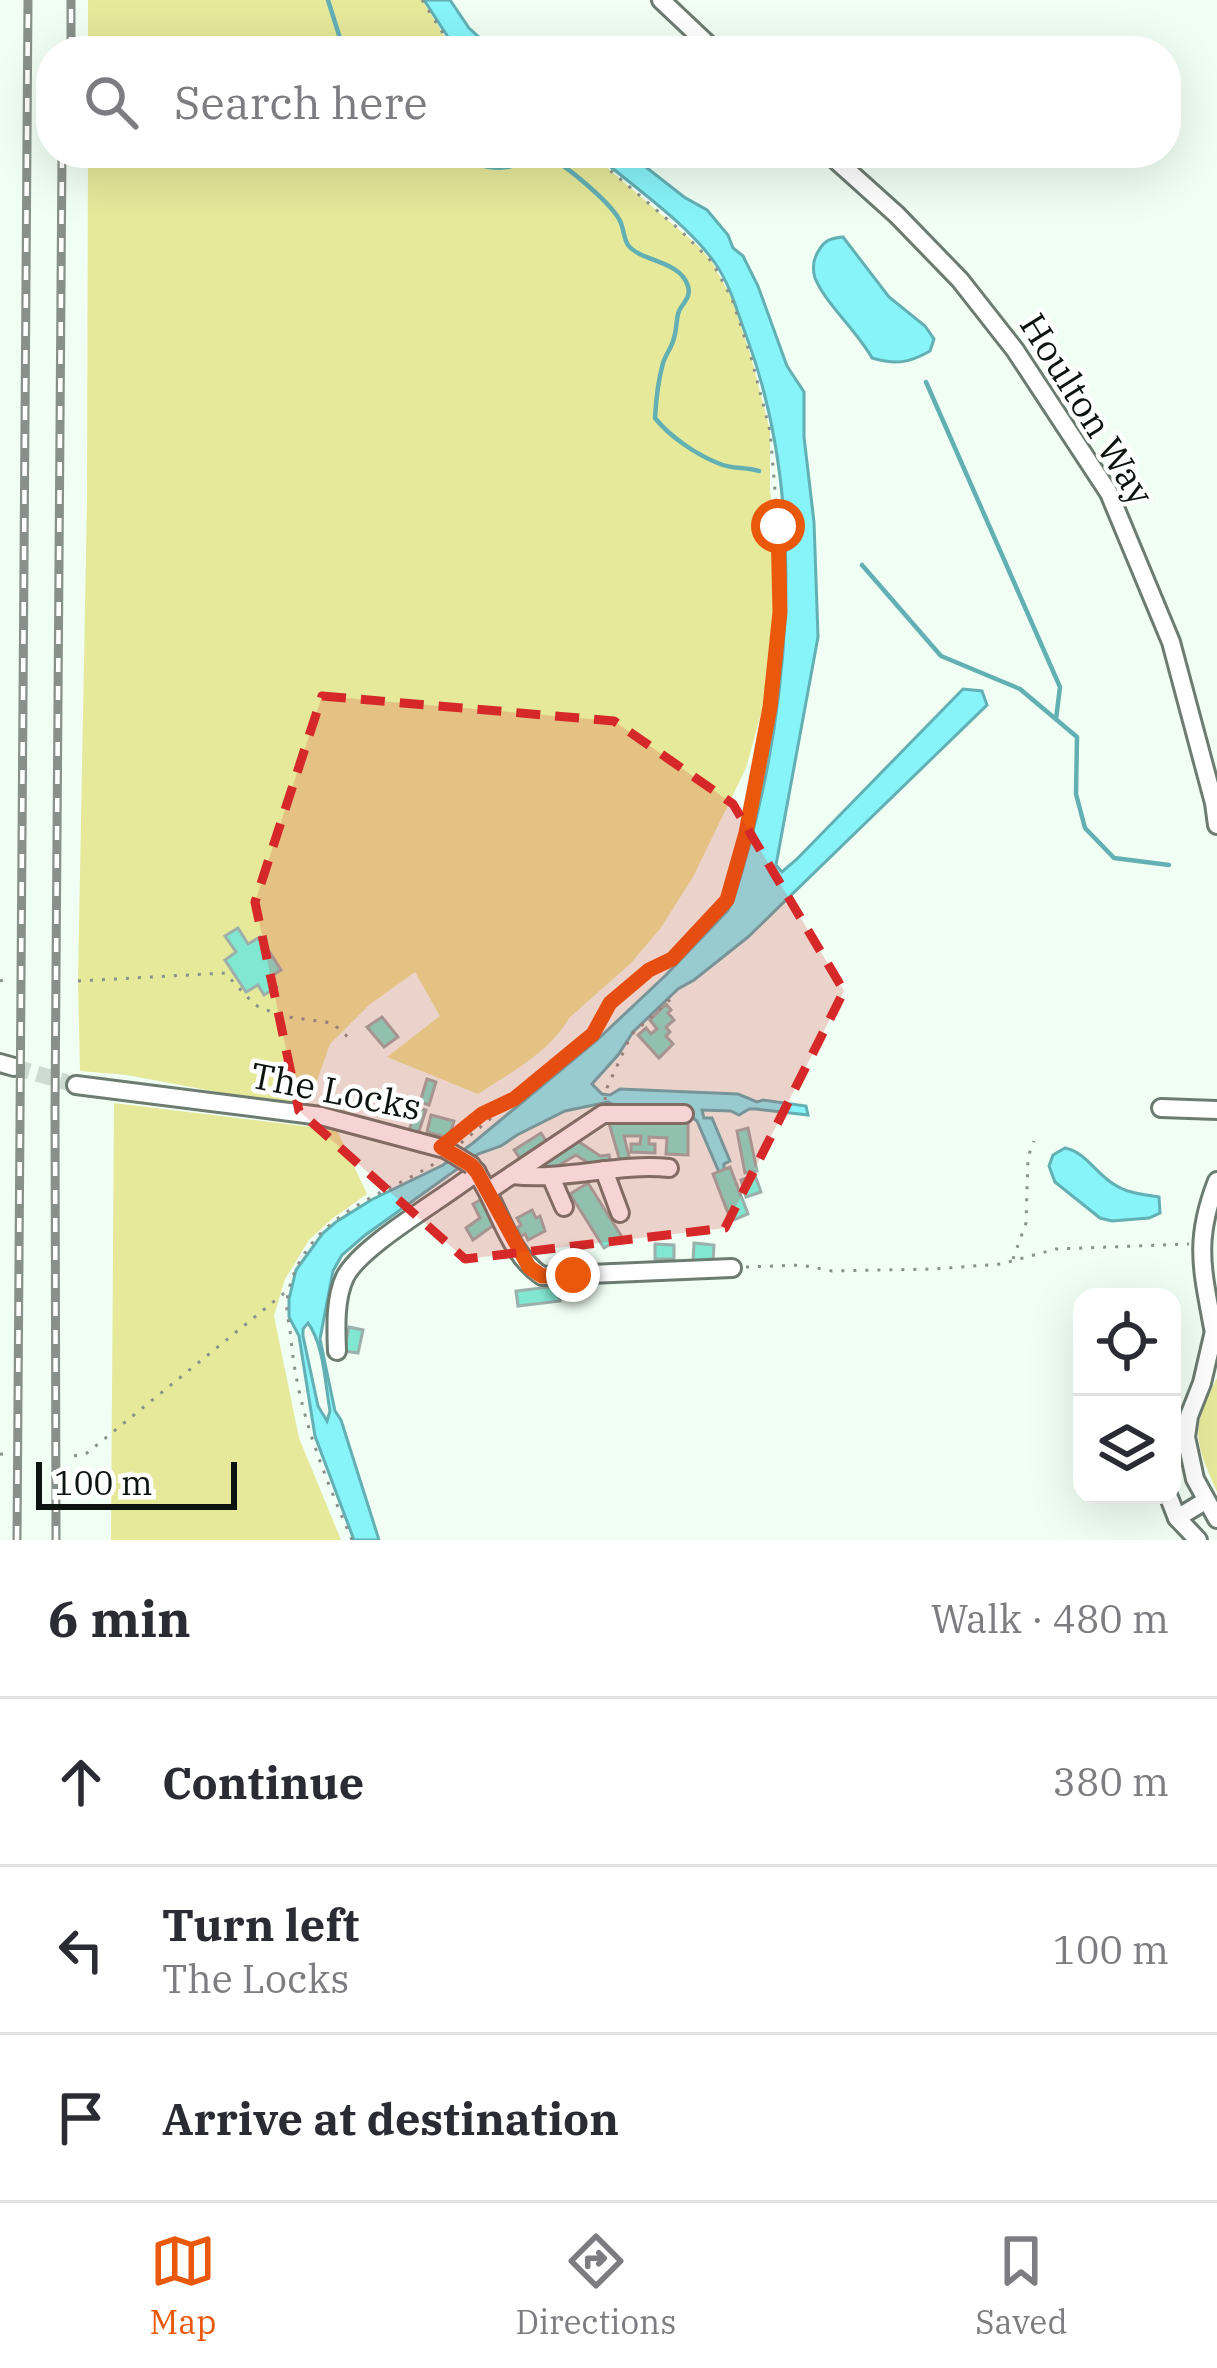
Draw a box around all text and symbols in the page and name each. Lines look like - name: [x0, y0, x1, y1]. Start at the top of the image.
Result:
- search box: [36, 36, 1181, 168]
- icon: search: [78, 69, 144, 135]
- text: Search here: [174, 73, 428, 131]
- street label: Houlton Way: [1010, 304, 1165, 514]
- route start: [751, 499, 805, 553]
- street label: The Locks: [247, 1051, 425, 1130]
- route end: [546, 1248, 600, 1302]
- map controls: [1073, 1288, 1181, 1504]
- button: locate: [1073, 1288, 1181, 1396]
- button: layers: [1073, 1396, 1181, 1504]
- scale bar: [36, 1456, 237, 1509]
- text: 100 m: [54, 1461, 153, 1504]
- text: 6 min: [48, 1585, 191, 1651]
- text: Walk · 480 m: [931, 1593, 1169, 1644]
- icon: ahead: [48, 1749, 114, 1815]
- text: Continue: [162, 1753, 364, 1811]
- text: 380 m: [1053, 1756, 1169, 1807]
- text: Turn left: [162, 1895, 359, 1953]
- icon: left: [48, 1917, 114, 1983]
- text: 100 m: [1053, 1924, 1169, 1975]
- text: The Locks: [162, 1953, 349, 2004]
- icon: arrive: [48, 2085, 114, 2151]
- text: Arrive at destination: [162, 2089, 619, 2147]
- tab: Map: [149, 2228, 216, 2343]
- tab: Directions: [515, 2228, 676, 2343]
- tab: Saved: [975, 2228, 1068, 2343]

